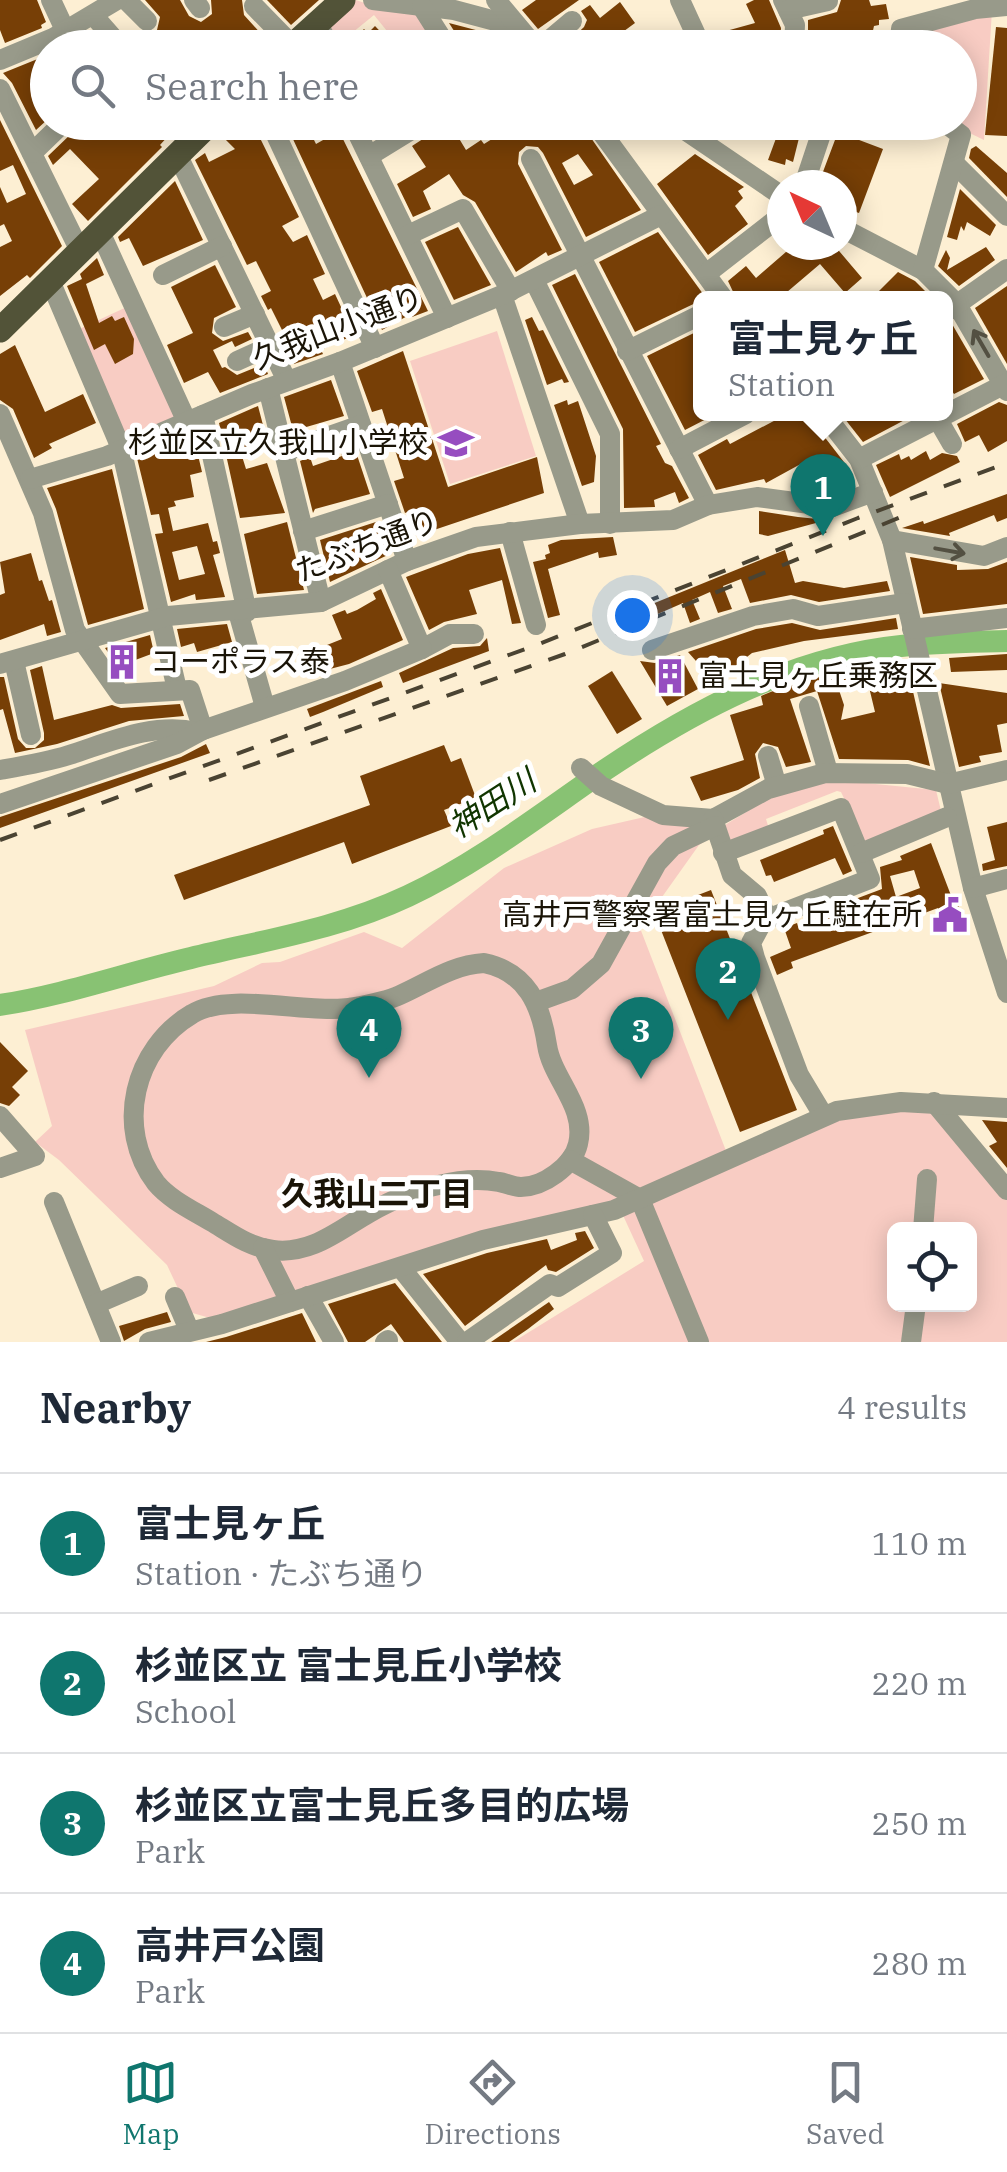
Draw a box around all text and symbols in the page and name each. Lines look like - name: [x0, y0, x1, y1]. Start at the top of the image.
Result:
- search box: [30, 30, 977, 140]
- icon: search: [65, 58, 120, 113]
- text: Search here: [145, 61, 359, 110]
- north arrow: [767, 170, 857, 260]
- street label: 久我山小通り: [246, 276, 428, 377]
- popup: [693, 291, 953, 421]
- text: 富士見ヶ丘: [728, 313, 918, 362]
- one-way arrow: [971, 329, 991, 358]
- text: Station: [728, 363, 835, 405]
- place label: 杉並区立久我山小学校: [128, 422, 428, 461]
- school or university icon: 杉並区立久我山小学校: [437, 424, 475, 462]
- pin: 1: [790, 454, 856, 536]
- street label: たぶち通り: [289, 499, 444, 590]
- one-way arrow: [933, 542, 966, 561]
- your location: [607, 590, 658, 641]
- place label: コーポラス泰: [150, 641, 329, 680]
- building icon: コーポラス泰: [103, 643, 141, 681]
- place label: 富士見ヶ丘乗務区: [698, 655, 938, 694]
- building icon: 富士見ヶ丘乗務区: [651, 657, 689, 695]
- water label: 神田川: [440, 758, 546, 847]
- place label: 高井戸警察署富士見ヶ丘駐在所: [502, 894, 922, 933]
- public building icon: 高井戸警察署富士見ヶ丘駐在所: [931, 896, 969, 934]
- pin: 2: [696, 938, 760, 1020]
- pin: 4: [336, 996, 402, 1078]
- pin: 3: [608, 996, 674, 1079]
- district label: 久我山二丁目: [281, 1172, 473, 1214]
- map controls: [887, 1222, 977, 1312]
- button: locate: [887, 1222, 977, 1312]
- text: Nearby: [40, 1380, 191, 1435]
- text: 4 results: [837, 1386, 967, 1428]
- text: 富士見ヶ丘: [135, 1498, 325, 1547]
- text: 1: [63, 1522, 82, 1564]
- text: 110 m: [871, 1522, 967, 1564]
- text: Station · たぶち通り: [135, 1552, 428, 1594]
- text: 杉並区立 富士見丘小学校: [135, 1640, 562, 1689]
- text: 2: [63, 1662, 82, 1704]
- text: 220 m: [871, 1662, 967, 1704]
- text: School: [135, 1690, 236, 1732]
- text: 杉並区立富士見丘多目的広場: [135, 1780, 629, 1829]
- text: 3: [63, 1802, 82, 1844]
- text: 250 m: [871, 1802, 967, 1844]
- text: Park: [135, 1830, 205, 1872]
- text: 高井戸公園: [135, 1920, 325, 1969]
- text: 4: [63, 1942, 82, 1984]
- text: 280 m: [871, 1942, 967, 1984]
- text: Park: [135, 1970, 205, 2012]
- tab: Map: [123, 2055, 179, 2152]
- tab: Directions: [424, 2055, 561, 2152]
- tab: Saved: [806, 2055, 884, 2152]

